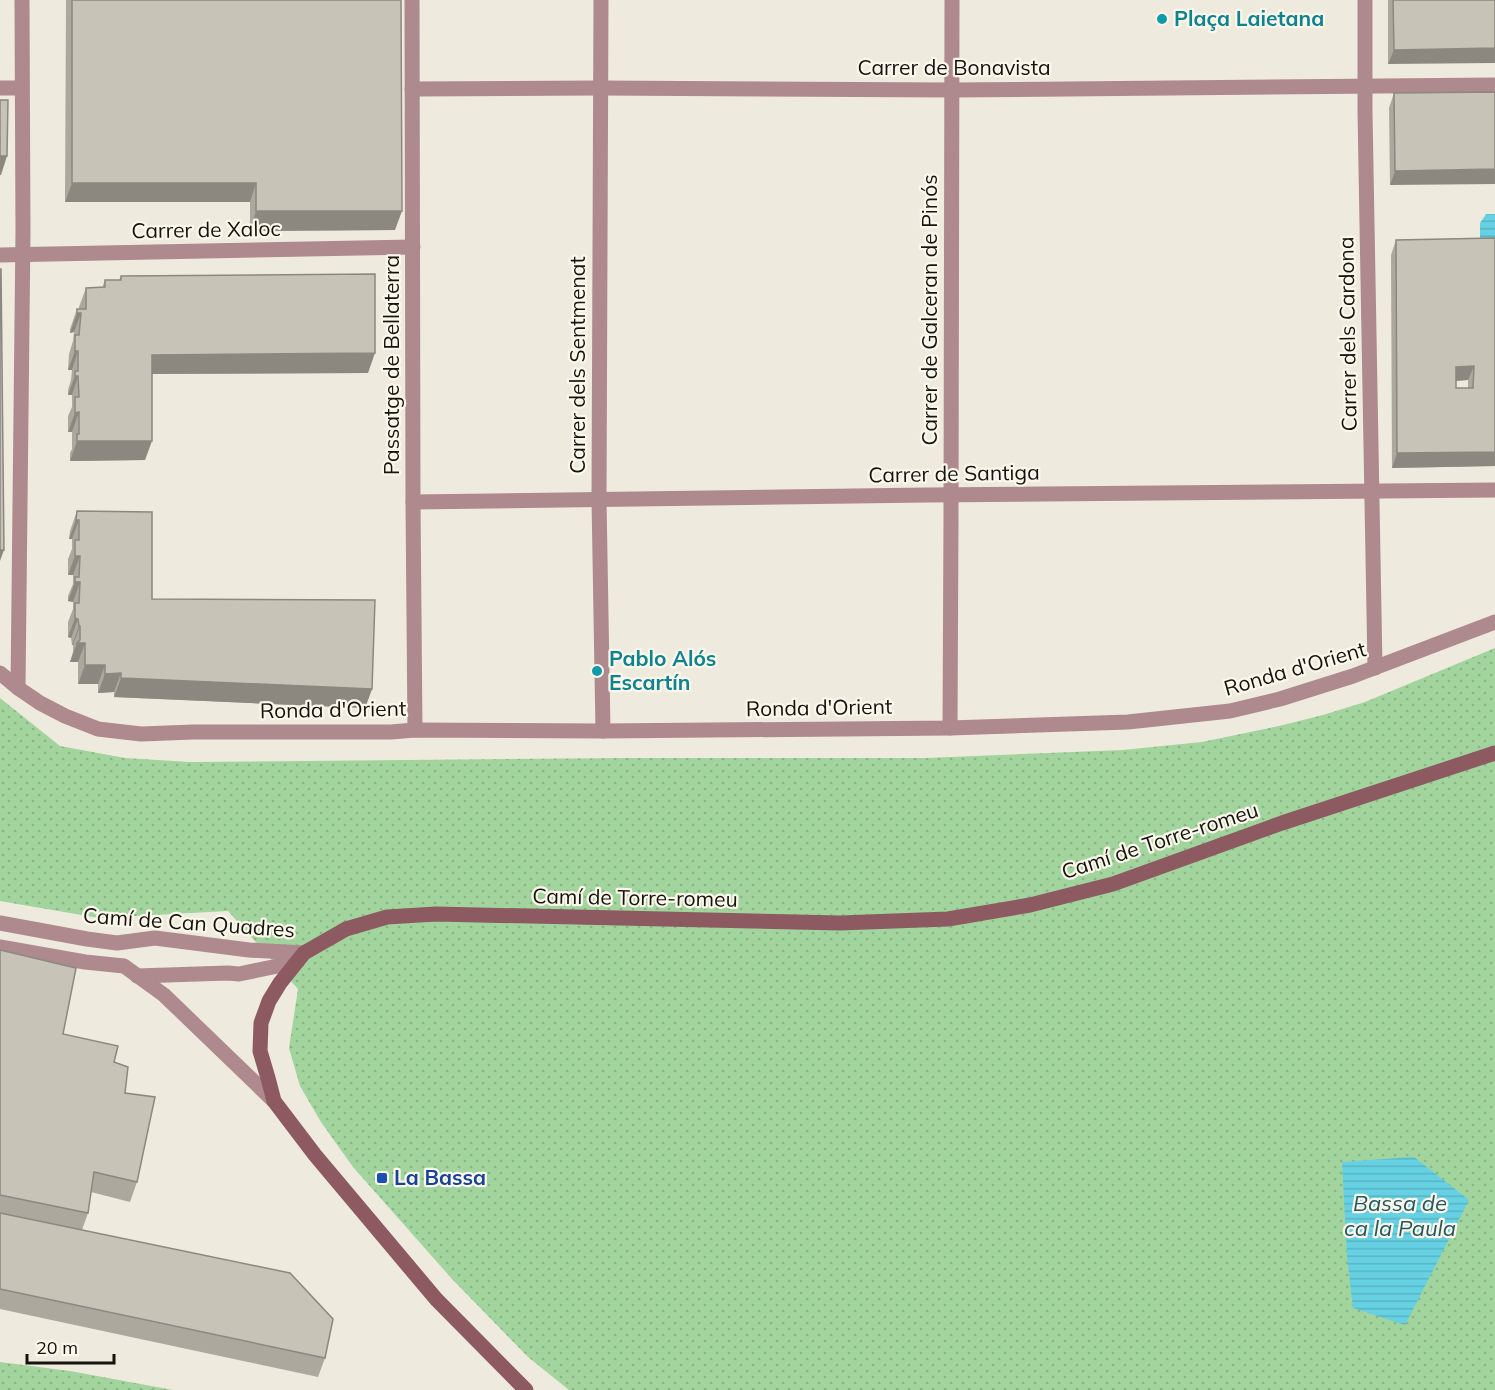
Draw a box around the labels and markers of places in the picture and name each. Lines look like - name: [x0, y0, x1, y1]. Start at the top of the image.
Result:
- place label: Plaça Laietana: [1174, 5, 1324, 31]
- marker: Plaça Laietana: [1155, 12, 1169, 26]
- place label: Pablo Alós Escartín: [609, 645, 716, 695]
- marker: Pablo Alós Escartín: [590, 664, 604, 678]
- place label: La Bassa: [394, 1164, 486, 1190]
- marker: La Bassa: [375, 1171, 389, 1185]

